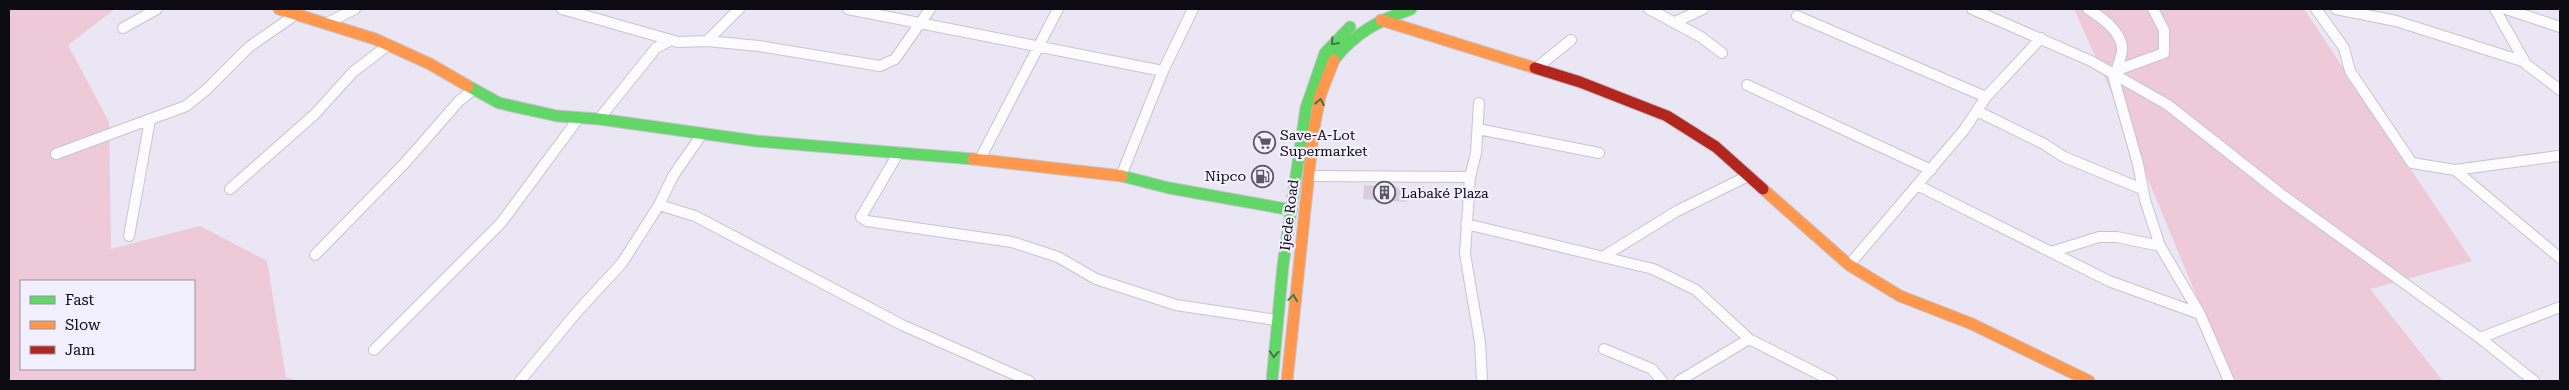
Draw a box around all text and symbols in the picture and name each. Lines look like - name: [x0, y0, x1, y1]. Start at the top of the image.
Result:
- one-way arrow: [1331, 37, 1340, 46]
- one-way arrow: [1315, 98, 1325, 107]
- place label: Save-A-Lot Supermarket: [1280, 127, 1368, 159]
- supermarket icon: Save-A-Lot Supermarket: [1252, 131, 1276, 155]
- fuel station icon: Nipco: [1250, 164, 1274, 188]
- place label: Nipco: [1205, 168, 1246, 184]
- street label: Ijede Road: [1277, 178, 1301, 252]
- building icon: Labaké Plaza: [1373, 181, 1397, 205]
- place label: Labaké Plaza: [1401, 185, 1489, 201]
- legend: [20, 280, 195, 370]
- text: Fast: [65, 291, 95, 309]
- one-way arrow: [1288, 293, 1298, 302]
- text: Slow: [65, 316, 101, 334]
- text: Jam: [65, 341, 95, 359]
- one-way arrow: [1268, 350, 1279, 358]

